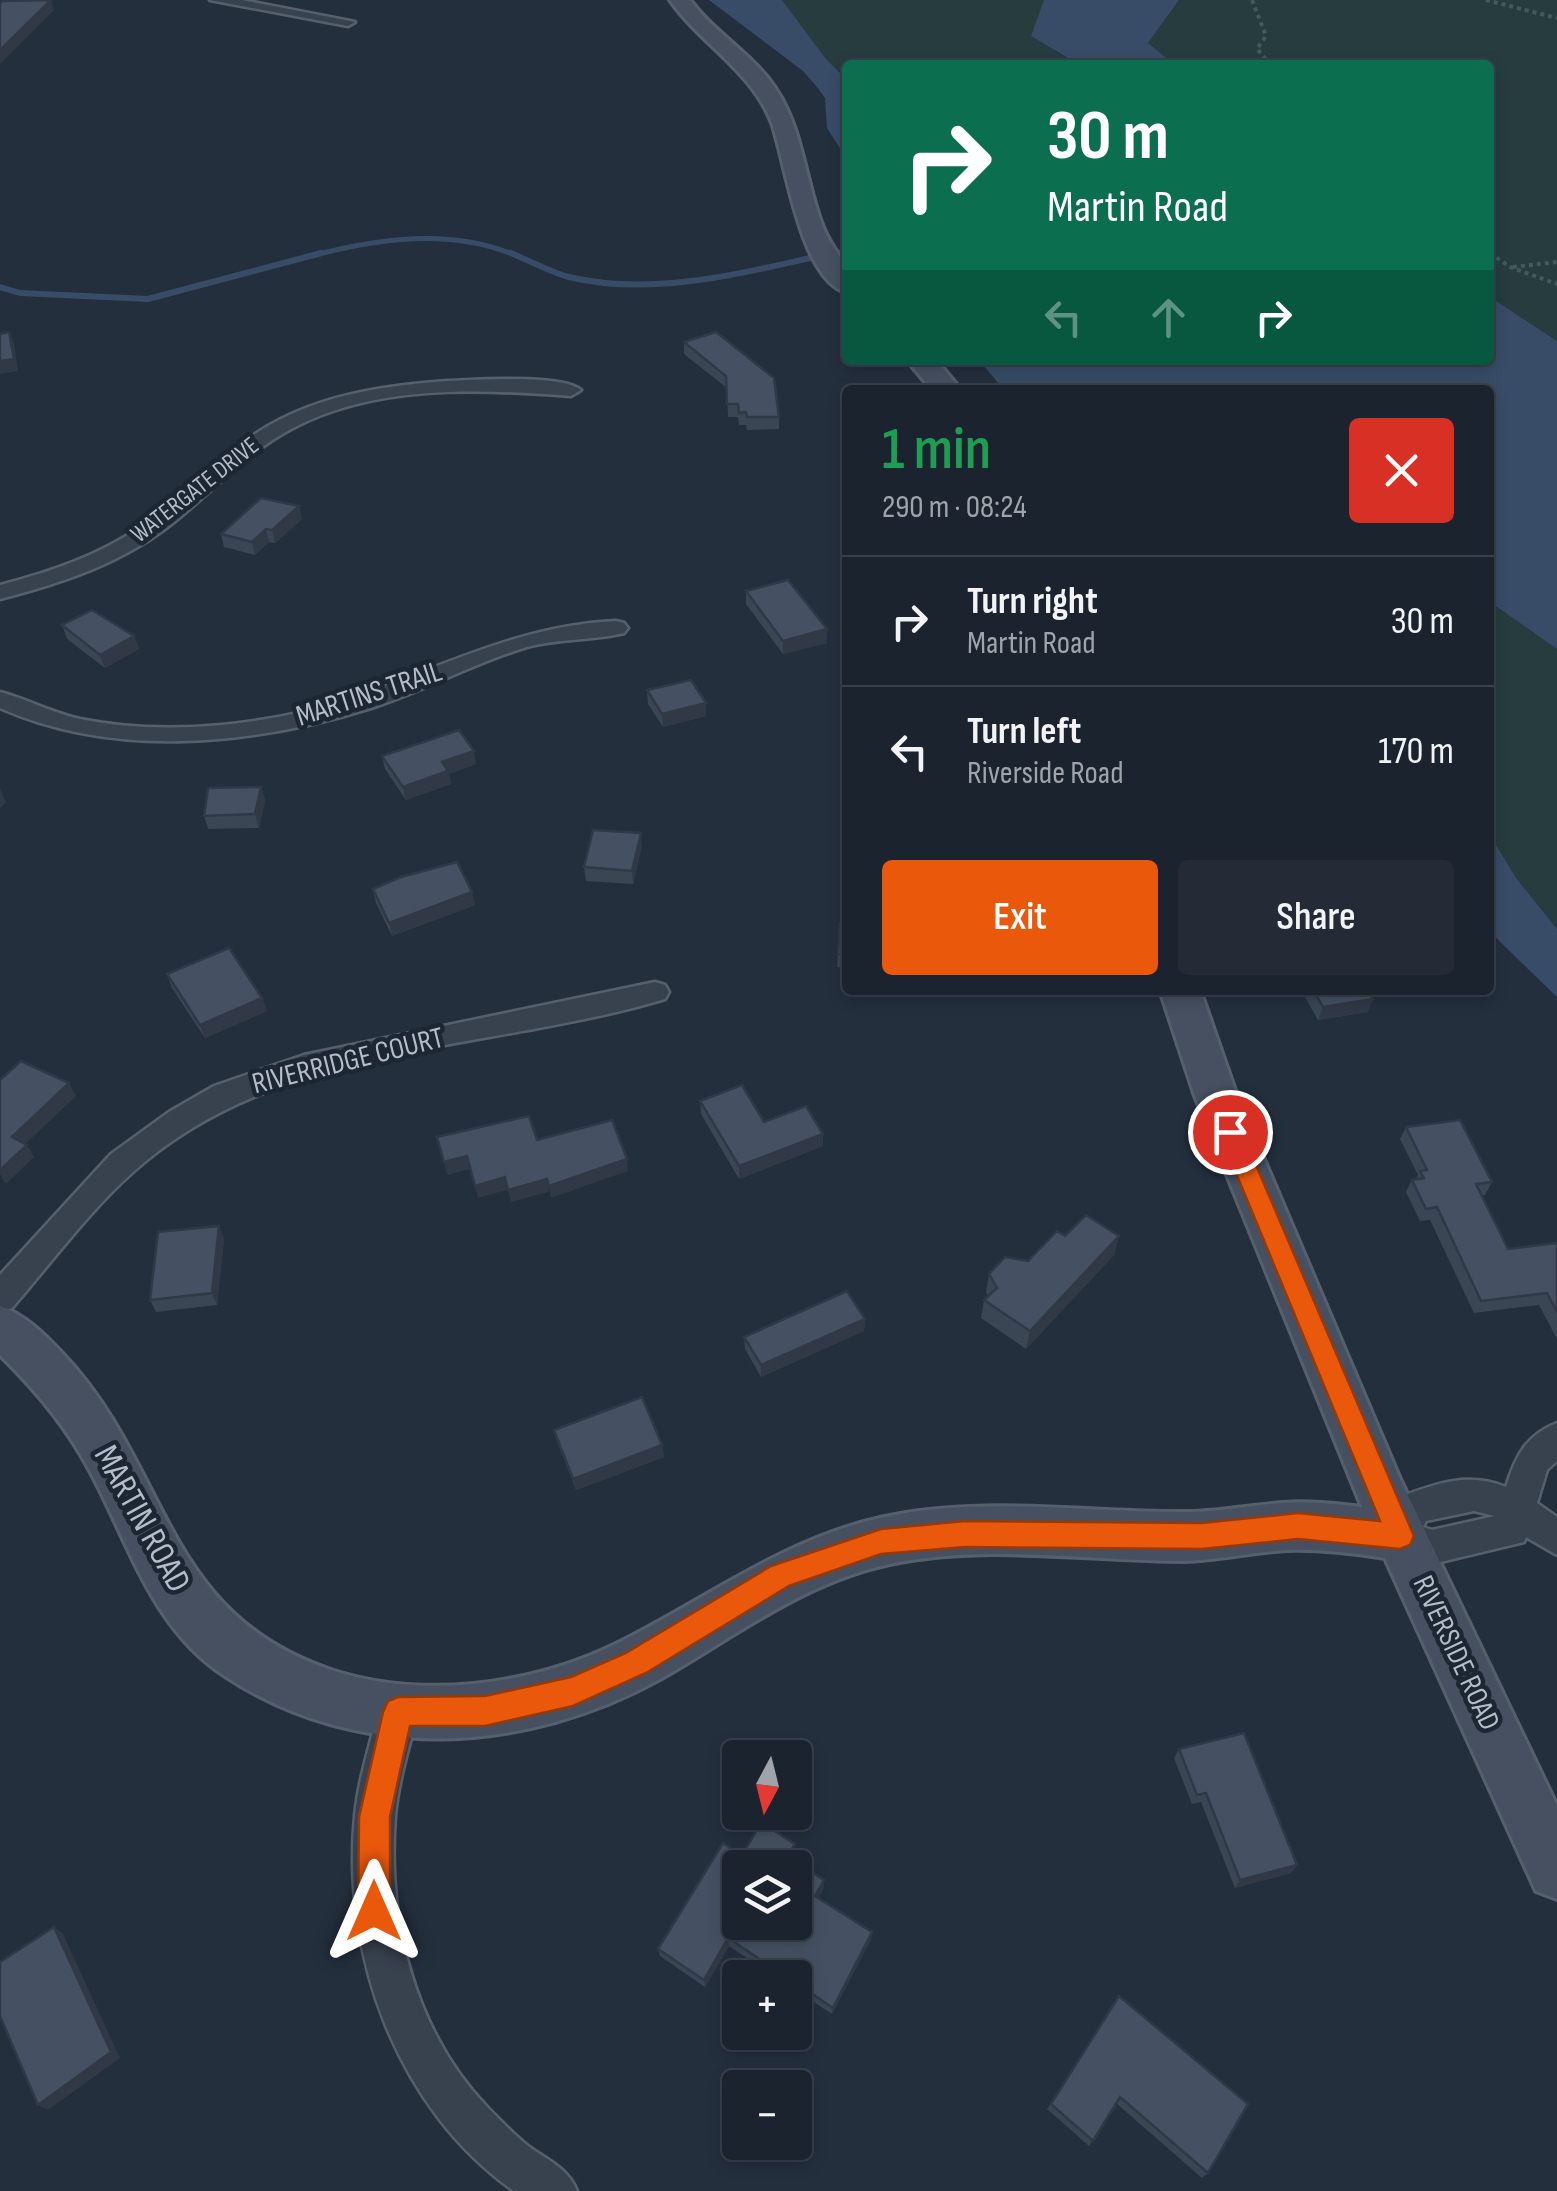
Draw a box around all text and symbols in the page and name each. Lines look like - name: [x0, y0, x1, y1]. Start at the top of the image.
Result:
- text: 30 m: [1047, 95, 1169, 179]
- icon: right: [882, 100, 1012, 230]
- text: Martin Road: [1047, 180, 1228, 235]
- icon: left: [1036, 290, 1091, 345]
- icon: ahead: [1141, 290, 1196, 345]
- icon: right: [1246, 290, 1301, 345]
- text: 1 min: [882, 414, 991, 486]
- button: close: [1349, 418, 1454, 523]
- street label: WATERGATE DRIVE: [125, 430, 265, 550]
- text: 290 m · 08:24: [882, 488, 1027, 527]
- text: Turn right: [967, 579, 1098, 624]
- icon: right: [882, 594, 937, 649]
- text: 30 m: [1391, 599, 1454, 644]
- text: Martin Road: [967, 624, 1096, 663]
- street label: MARTINS TRAIL: [292, 654, 446, 734]
- text: Turn left: [967, 709, 1081, 754]
- icon: left: [882, 724, 937, 779]
- text: 170 m: [1378, 729, 1454, 774]
- text: Riverside Road: [967, 754, 1123, 793]
- button: Exit: [882, 860, 1158, 975]
- button: Share: [1178, 860, 1454, 975]
- street label: RIVERRIDGE COURT: [248, 1020, 448, 1102]
- pin: [1188, 1090, 1273, 1175]
- icon: arrive: [1203, 1105, 1258, 1160]
- street label: MARTIN ROAD: [84, 1438, 200, 1600]
- street label: RIVERSIDE ROAD: [1405, 1570, 1507, 1736]
- north arrow: [722, 1740, 812, 1830]
- map controls: [722, 1740, 812, 2160]
- button: layers: [722, 1850, 812, 1940]
- position arrow: [322, 1859, 426, 1963]
- button: +: [722, 1960, 812, 2050]
- button: −: [722, 2070, 812, 2160]

